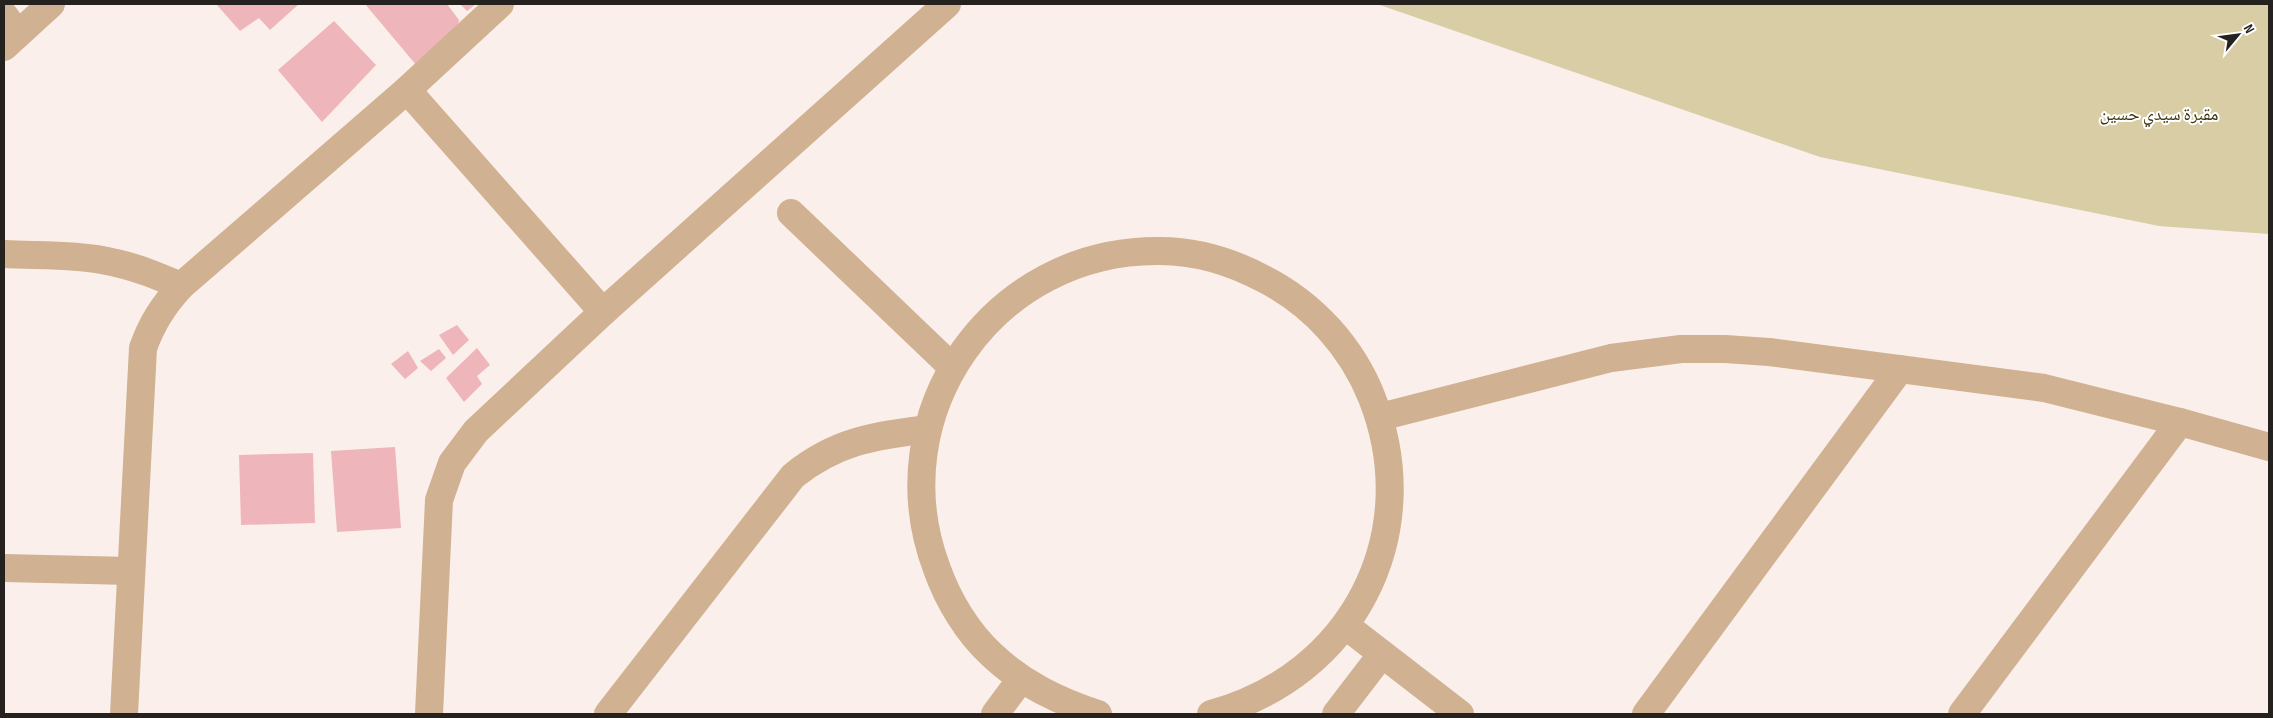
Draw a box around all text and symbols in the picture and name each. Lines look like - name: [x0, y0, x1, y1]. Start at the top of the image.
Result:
- north arrow: [2213, 10, 2263, 60]
- text: N: [2240, 22, 2258, 36]
- park label: مقبرة سيدي حسين: [2099, 104, 2219, 128]

